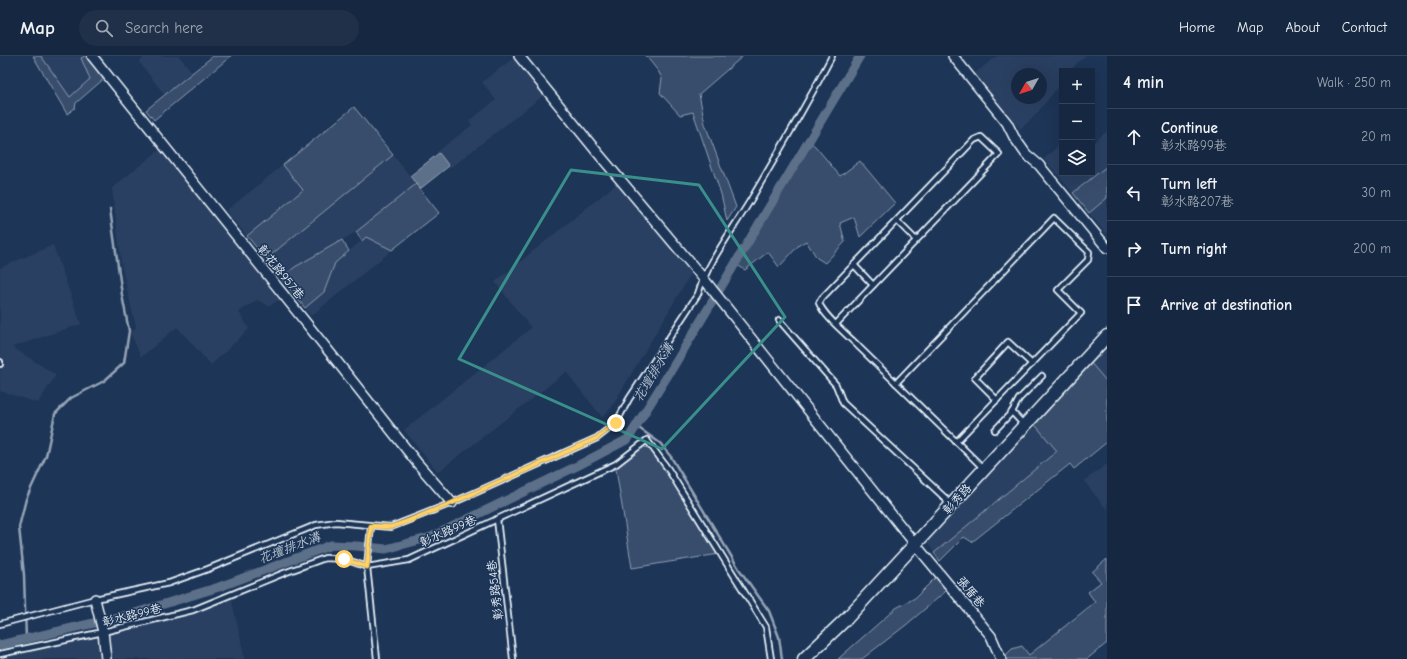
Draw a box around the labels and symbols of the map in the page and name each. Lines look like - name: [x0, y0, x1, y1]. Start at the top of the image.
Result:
- north arrow: [1011, 68, 1047, 104]
- street label: 彰花路957巷: [255, 242, 307, 302]
- water label: 花壇排水溝: [630, 340, 677, 404]
- route end: [607, 414, 625, 432]
- street label: 彰秀路: [940, 481, 974, 517]
- street label: 彰水路99巷: [417, 512, 479, 550]
- water label: 花壇排水溝: [256, 528, 323, 566]
- route start: [335, 550, 353, 568]
- street label: 彰秀路54巷: [484, 559, 506, 621]
- street label: 張厝巷: [954, 574, 988, 610]
- street label: 彰水路99巷: [101, 601, 163, 629]

